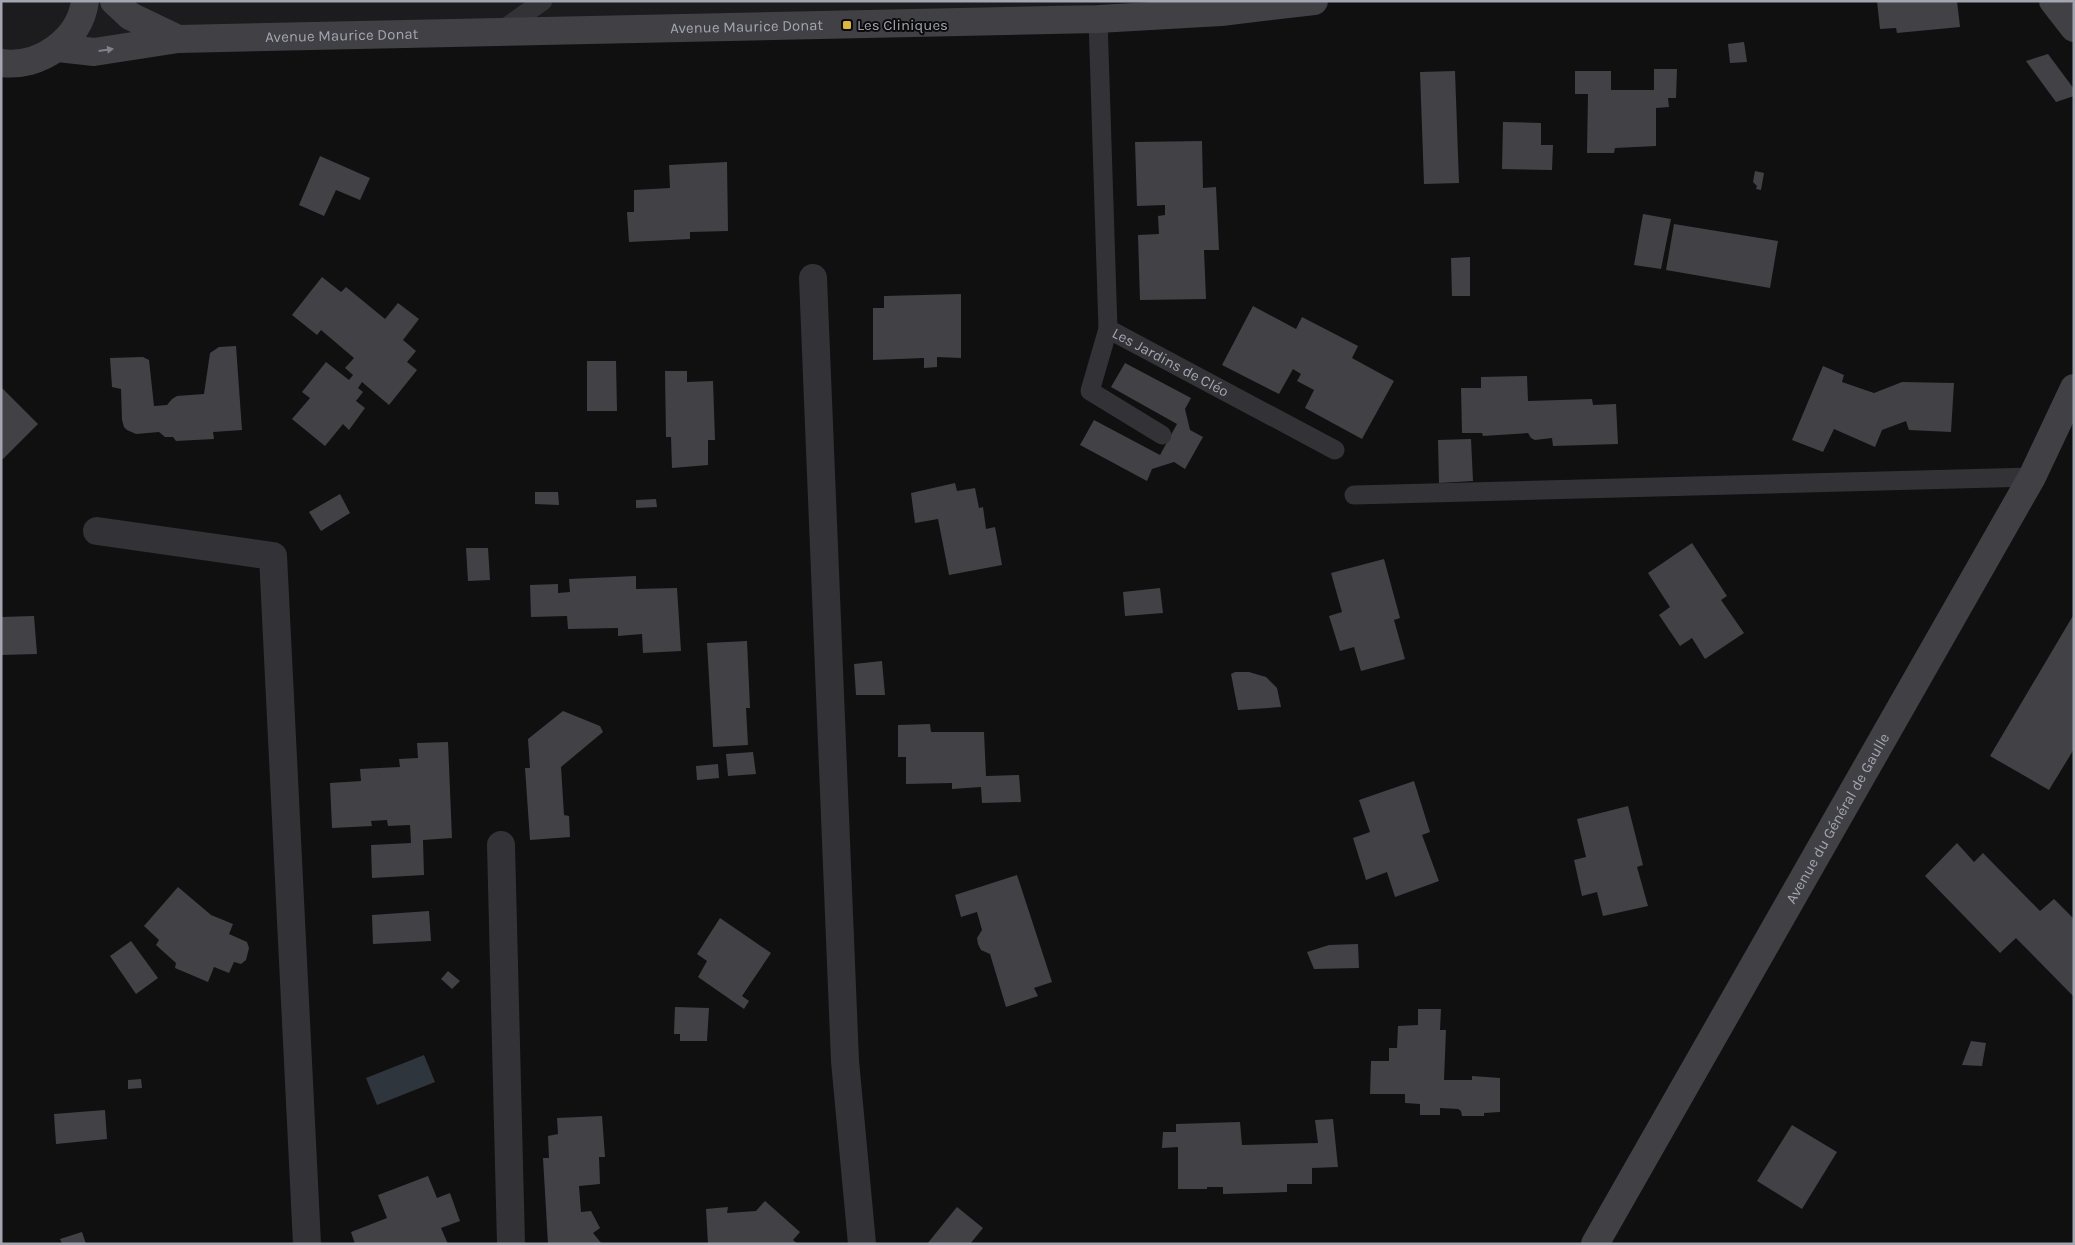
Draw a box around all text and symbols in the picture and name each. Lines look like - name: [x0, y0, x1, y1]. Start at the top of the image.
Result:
- street label: Avenue Maurice Donat: [670, 16, 824, 37]
- place label: Les Cliniques: [857, 16, 948, 34]
- marker: Les Cliniques: [841, 19, 853, 31]
- street label: Avenue Maurice Donat: [265, 25, 419, 46]
- one-way arrow: [99, 46, 115, 54]
- street label: Les Jardins de Cléo: [1109, 324, 1232, 401]
- street label: Avenue du Général de Gaulle: [1782, 730, 1893, 907]

